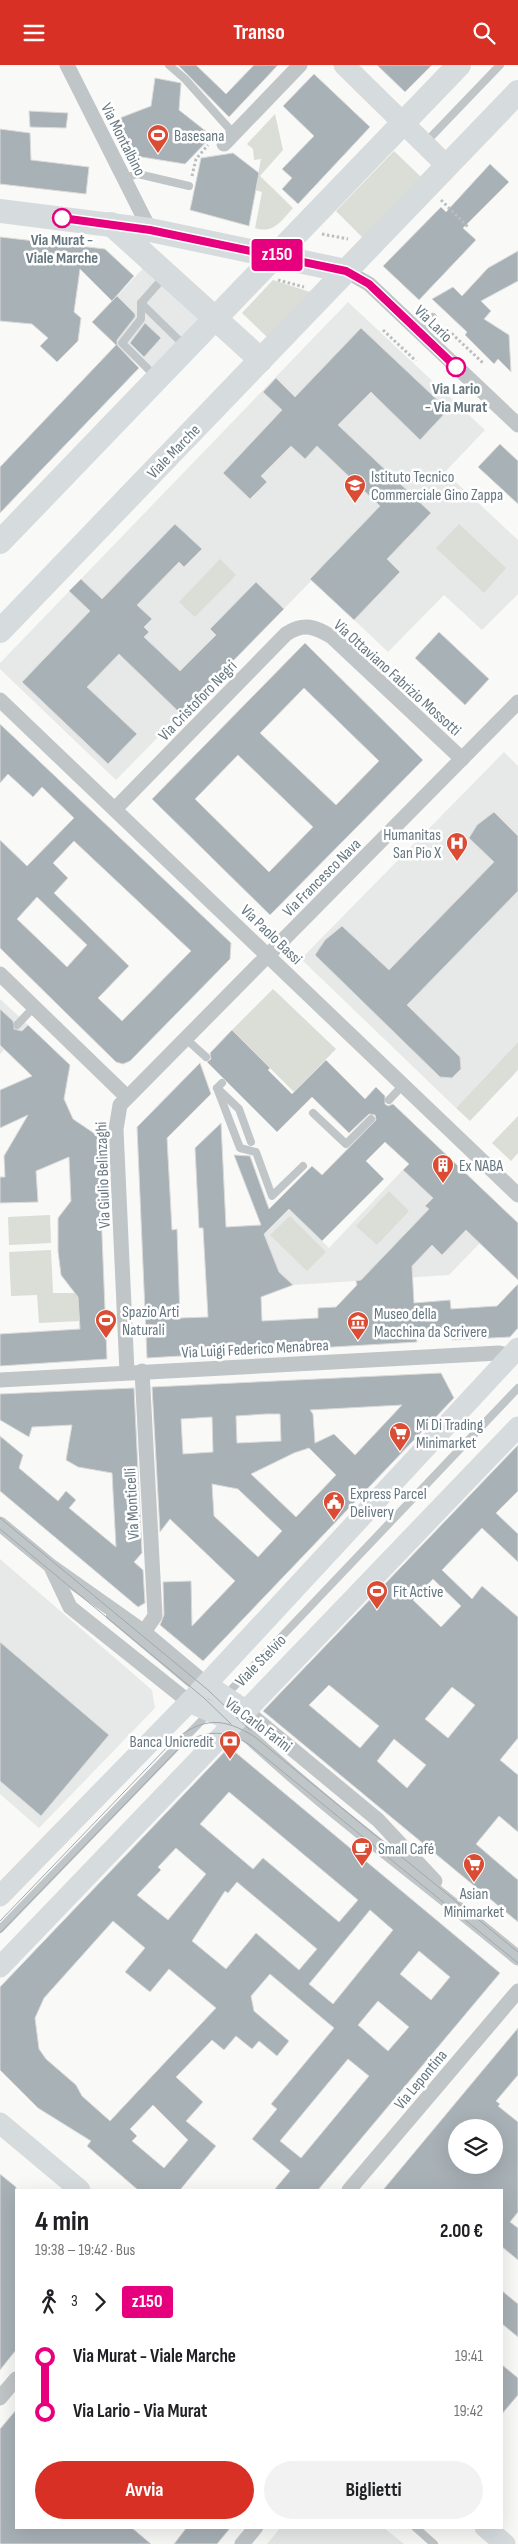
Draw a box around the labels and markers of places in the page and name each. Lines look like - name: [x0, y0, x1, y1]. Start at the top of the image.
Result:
- sports icon: Basesana: [146, 123, 170, 154]
- place label: Basesana: [174, 127, 224, 146]
- marker: Via Murat - Viale Marche: [52, 208, 72, 228]
- place label: Via Murat - Viale Marche: [26, 231, 98, 268]
- marker: Via Lario - Via Murat: [446, 357, 466, 377]
- place label: Via Lario - Via Murat: [425, 380, 487, 417]
- place label: Istituto Tecnico Commerciale Gino Zappa: [371, 468, 503, 505]
- school or university icon: Istituto Tecnico Commerciale Gino Zappa: [343, 473, 367, 504]
- place label: Humanitas San Pio X: [383, 826, 441, 863]
- hospital icon: Humanitas San Pio X: [445, 831, 469, 862]
- building icon: Ex NABA: [431, 1153, 455, 1184]
- place label: Ex NABA: [459, 1157, 503, 1176]
- place label: Spazio Arti Naturali: [122, 1303, 179, 1340]
- place label: Museo della Macchina da Scrivere: [374, 1305, 487, 1342]
- sports icon: Spazio Arti Naturali: [94, 1308, 118, 1339]
- museum icon: Museo della Macchina da Scrivere: [346, 1310, 370, 1341]
- place label: Mi Di Trading Minimarket: [416, 1416, 483, 1453]
- supermarket icon: Mi Di Trading Minimarket: [388, 1421, 412, 1452]
- place label: Express Parcel Delivery: [350, 1485, 427, 1522]
- public building icon: Express Parcel Delivery: [322, 1490, 346, 1521]
- sports icon: Fit Active: [365, 1579, 389, 1610]
- place label: Fit Active: [393, 1583, 443, 1602]
- bank icon: Banca Unicredit: [218, 1729, 242, 1760]
- place label: Banca Unicredit: [130, 1733, 214, 1752]
- cafe icon: Small Café: [350, 1836, 374, 1867]
- place label: Small Café: [378, 1840, 434, 1859]
- supermarket icon: Asian Minimarket: [462, 1852, 486, 1883]
- place label: Asian Minimarket: [444, 1885, 504, 1922]

